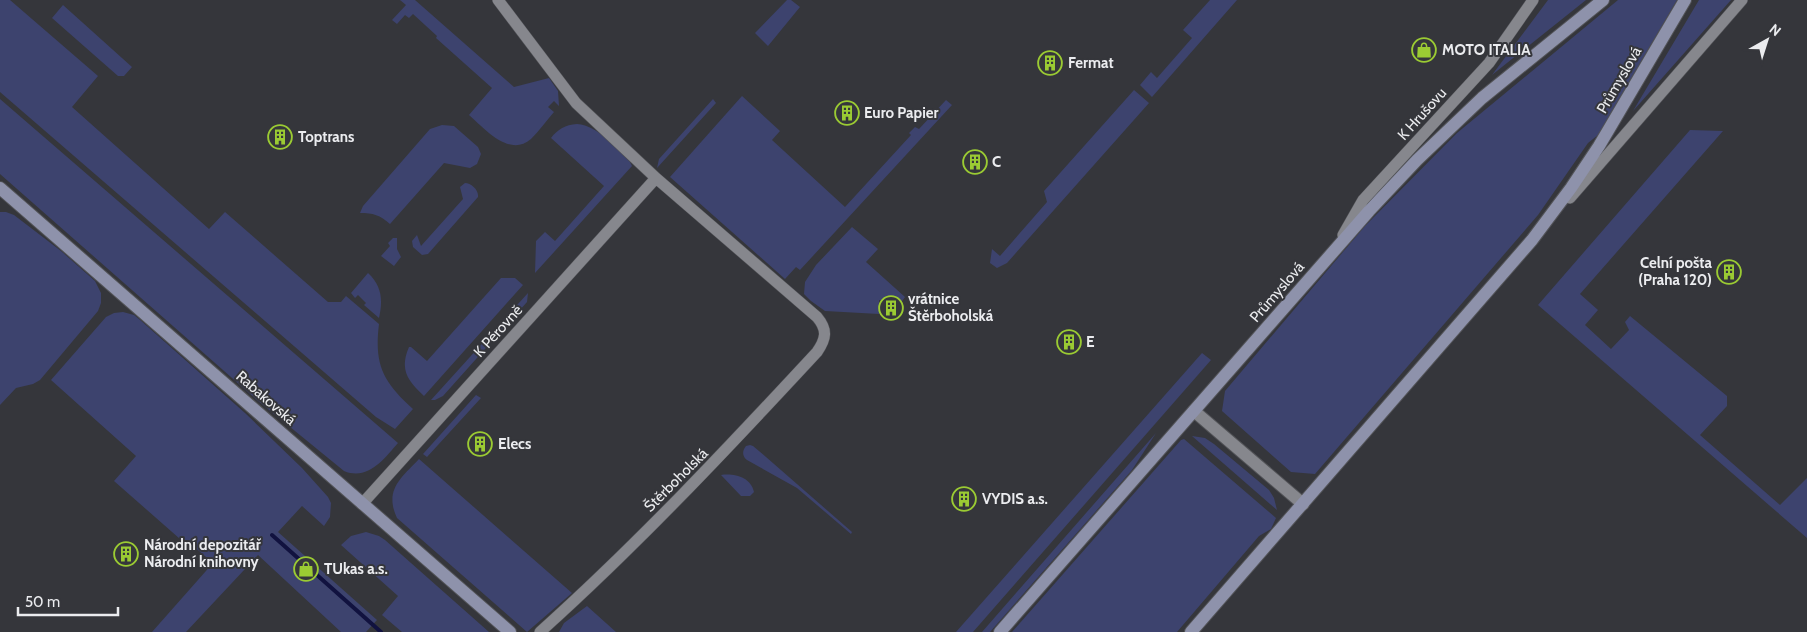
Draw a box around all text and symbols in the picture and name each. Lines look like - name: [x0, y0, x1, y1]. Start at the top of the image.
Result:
- north arrow: [1742, 15, 1792, 65]
- text: N: [1766, 20, 1785, 40]
- shop icon: MOTO ITALIA: [1411, 37, 1437, 63]
- place label: MOTO ITALIA: [1442, 41, 1531, 59]
- street label: Průmyslová: [1593, 43, 1646, 116]
- building icon: Fermat: [1037, 50, 1063, 76]
- place label: Fermat: [1068, 54, 1114, 72]
- street label: K Hrušovu: [1394, 84, 1450, 144]
- building icon: Euro Papier: [834, 100, 860, 126]
- place label: Euro Papier: [864, 104, 938, 122]
- building icon: Toptrans: [267, 124, 293, 150]
- place label: Toptrans: [298, 128, 354, 146]
- building icon: C: [962, 149, 988, 175]
- place label: C: [992, 153, 1001, 171]
- place label: Celní pošta (Praha 120): [1638, 254, 1713, 289]
- street label: Průmyslová: [1246, 258, 1309, 326]
- building icon: Celní pošta (Praha 120): [1716, 259, 1742, 285]
- place label: vrátnice Štěrboholská: [908, 290, 994, 325]
- building icon: vrátnice Štěrboholská: [878, 295, 904, 321]
- street label: K Pérovně: [470, 301, 526, 361]
- building icon: E: [1056, 329, 1082, 355]
- place label: E: [1086, 333, 1095, 351]
- street label: Rabakovská: [232, 367, 300, 429]
- building icon: Elecs: [467, 431, 493, 457]
- place label: Elecs: [498, 435, 531, 453]
- street label: Štěrboholská: [640, 443, 712, 516]
- building icon: VYDIS a.s.: [951, 486, 977, 512]
- place label: VYDIS a.s.: [982, 490, 1048, 508]
- place label: Národní depozitář Národní knihovny: [144, 536, 262, 571]
- building icon: Národní depozitář Národní knihovny: [113, 541, 139, 567]
- shop icon: TUkas a.s.: [293, 556, 319, 582]
- place label: TUkas a.s.: [324, 560, 388, 578]
- scale bar: [18, 584, 118, 616]
- text: 50 m: [25, 593, 60, 611]

